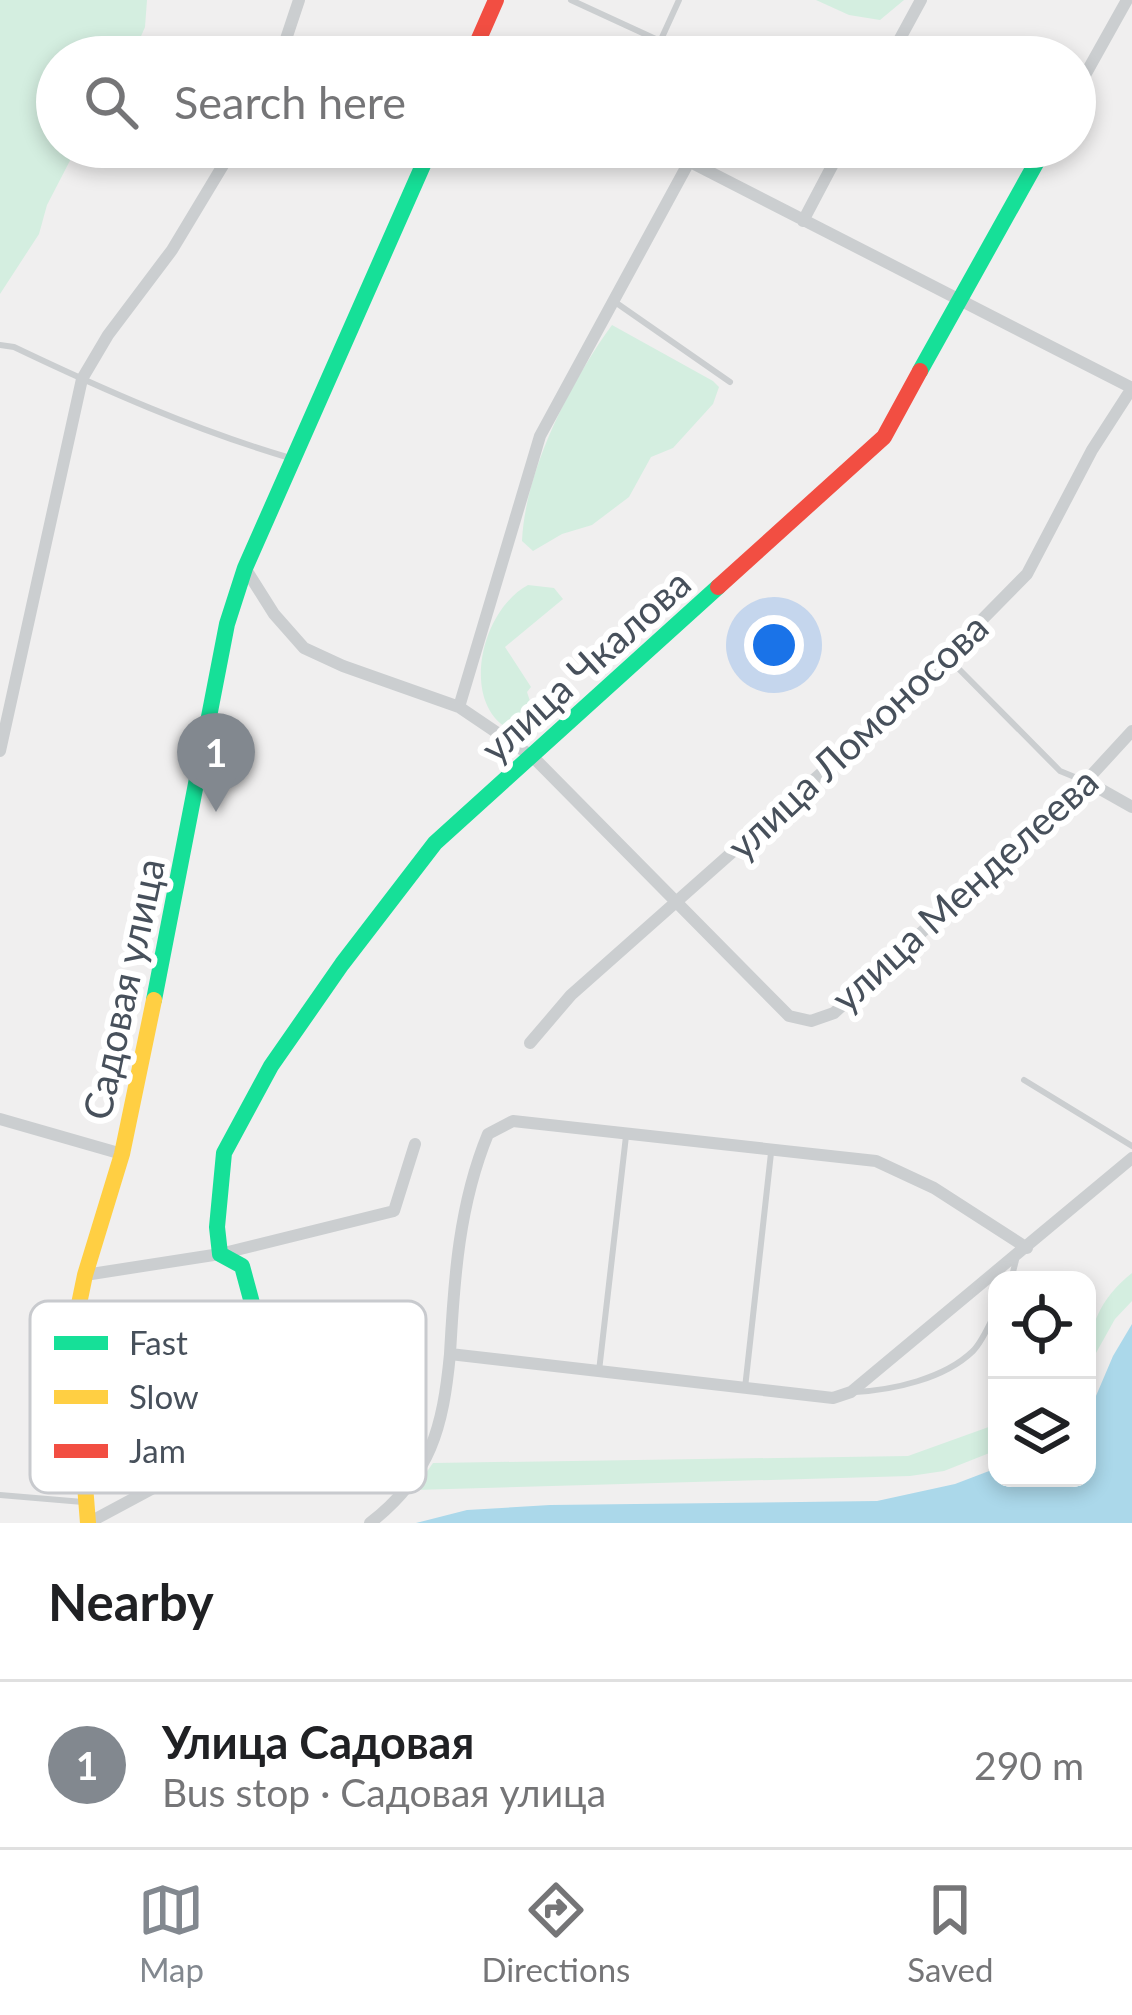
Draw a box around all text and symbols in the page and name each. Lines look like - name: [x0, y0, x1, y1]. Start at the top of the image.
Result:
- search box: [36, 36, 1096, 168]
- icon: search: [78, 69, 144, 135]
- text: Search here: [174, 75, 406, 129]
- street label: улица Чкалова: [471, 559, 699, 771]
- street label: улица Ломоносова: [717, 604, 997, 868]
- your location: [744, 615, 804, 675]
- pin: 1: [177, 713, 255, 812]
- street label: улица Менделеева: [822, 758, 1106, 1020]
- street label: Садовая улица: [73, 854, 173, 1124]
- map controls: [988, 1271, 1096, 1487]
- button: locate: [988, 1271, 1096, 1379]
- legend: [30, 1301, 426, 1493]
- text: Fast: [129, 1322, 188, 1362]
- text: Slow: [129, 1376, 199, 1416]
- button: layers: [988, 1379, 1096, 1487]
- text: Jam: [129, 1430, 186, 1470]
- text: Nearby: [48, 1571, 214, 1632]
- text: Улица Садовая: [162, 1715, 474, 1769]
- text: 1: [76, 1742, 98, 1788]
- text: 290 m: [974, 1742, 1084, 1788]
- text: Bus stop · Садовая улица: [162, 1769, 606, 1815]
- tab: Map: [138, 1877, 204, 1989]
- tab: Directions: [481, 1877, 630, 1989]
- tab: Saved: [907, 1877, 994, 1989]

